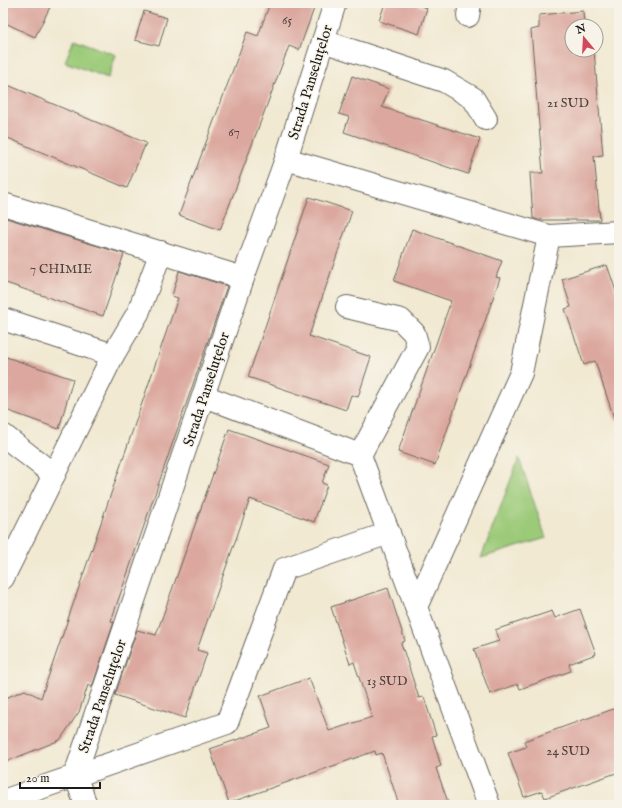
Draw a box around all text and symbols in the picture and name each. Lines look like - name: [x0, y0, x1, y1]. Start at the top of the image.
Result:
- house number: 65: [282, 12, 292, 29]
- north arrow: [564, 18, 604, 58]
- text: N: [574, 21, 588, 38]
- street label: Strada Panseluțelor: [284, 22, 337, 142]
- house number: 21 SUD: [547, 95, 589, 112]
- house number: 67: [228, 124, 240, 141]
- house number: 7 CHIMIE: [30, 261, 92, 278]
- street label: Strada Panseluțelor: [179, 329, 234, 449]
- street label: Strada Panseluțelor: [74, 636, 131, 756]
- house number: 13 SUD: [367, 673, 407, 690]
- house number: 24 SUD: [546, 743, 590, 760]
- scale bar: [20, 764, 100, 790]
- text: 20 m: [26, 771, 49, 786]

